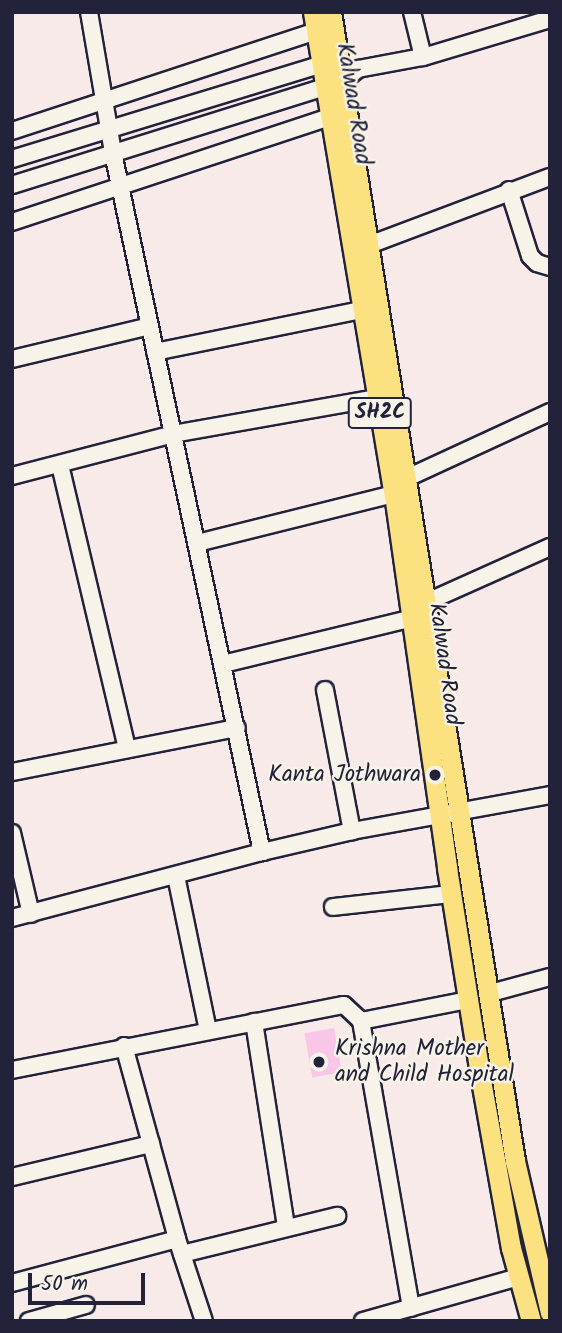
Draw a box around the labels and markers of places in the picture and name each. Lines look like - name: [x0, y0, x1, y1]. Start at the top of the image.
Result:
- place label: Kanta Jothwara: [268, 761, 421, 789]
- marker: Kanta Jothwara: [427, 767, 443, 783]
- place label: Krishna Mother and Child Hospital: [335, 1035, 514, 1089]
- marker: Krishna Mother and Child Hospital: [309, 1052, 329, 1072]

